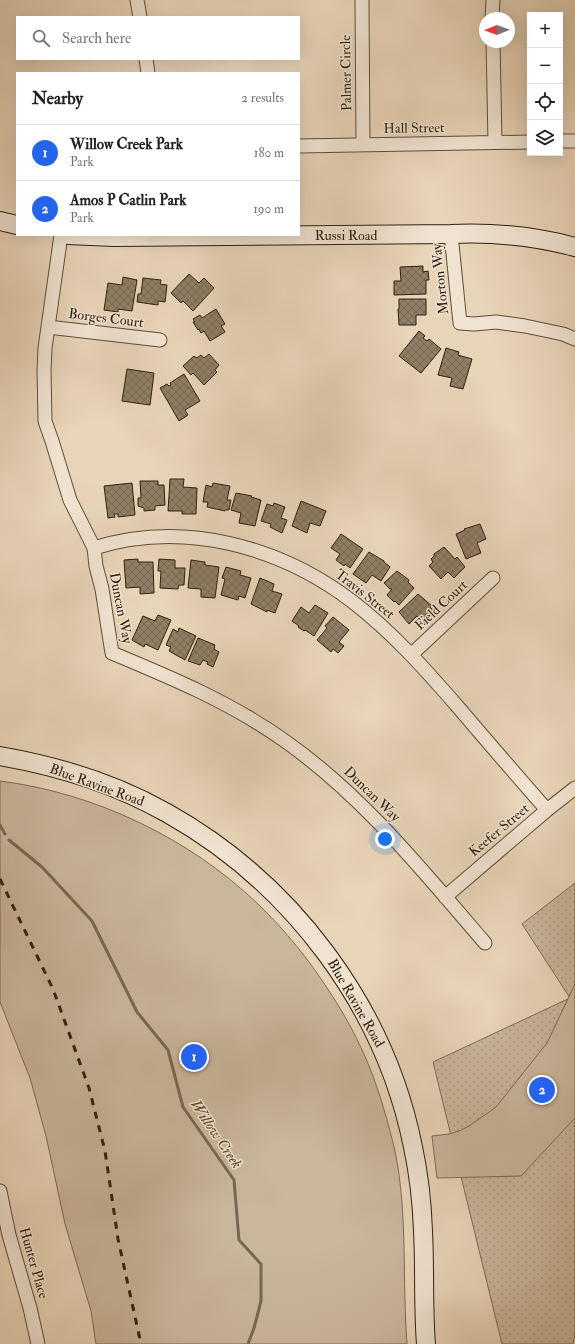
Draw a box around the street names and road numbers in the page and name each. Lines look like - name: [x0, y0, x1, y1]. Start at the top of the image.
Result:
- street label: Palmer Circle: [337, 35, 355, 111]
- street label: Hall Street: [383, 119, 445, 137]
- street label: Russi Road: [315, 227, 377, 244]
- street label: Morton Way: [428, 242, 453, 315]
- street label: Borges Court: [67, 305, 145, 331]
- street label: Travis Street: [332, 565, 399, 623]
- street label: Duncan Way: [105, 571, 136, 646]
- street label: Field Court: [411, 576, 471, 634]
- street label: Blue Ravine Road: [47, 760, 147, 810]
- street label: Duncan Way: [339, 763, 404, 826]
- street label: Keefer Street: [465, 800, 533, 860]
- street label: Blue Ravine Road: [324, 956, 388, 1050]
- street label: Hunter Place: [16, 1225, 52, 1301]

